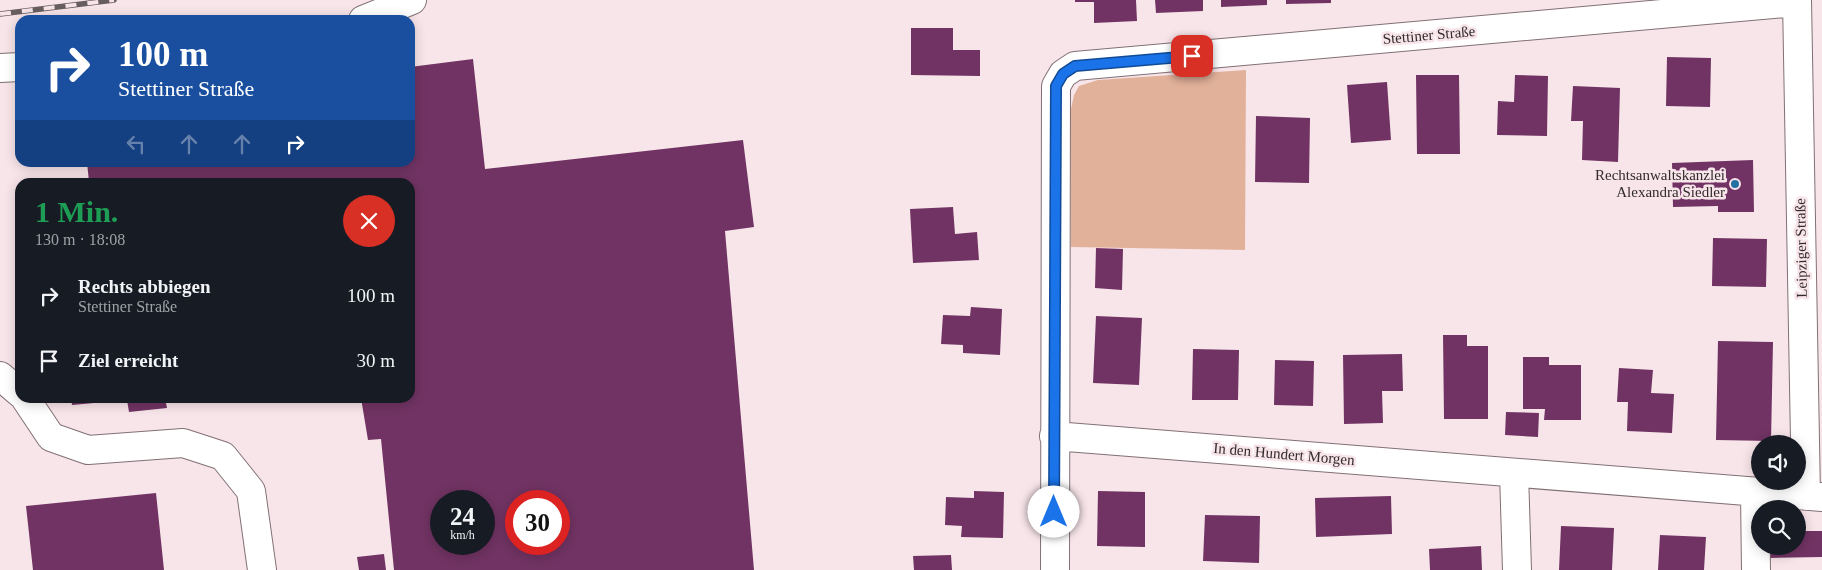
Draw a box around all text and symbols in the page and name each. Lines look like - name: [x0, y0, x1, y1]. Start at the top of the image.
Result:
- street label: Stettiner Straße: [1382, 23, 1476, 47]
- icon: right: [35, 35, 100, 100]
- text: 100 m: [118, 35, 208, 74]
- pin: [1171, 35, 1213, 77]
- icon: arrive: [1178, 42, 1206, 70]
- text: Stettiner Straße: [118, 76, 254, 101]
- icon: left: [122, 130, 150, 158]
- icon: ahead: [175, 130, 203, 158]
- icon: ahead: [228, 130, 256, 158]
- icon: right: [281, 130, 309, 158]
- place label: Rechtsanwaltskanzlei Alexandra Siedler: [1595, 167, 1725, 200]
- marker: Rechtsanwaltskanzlei Alexandra Siedler: [1729, 178, 1741, 190]
- text: 1 Min.: [35, 195, 118, 228]
- button: close: [343, 195, 395, 247]
- street label: Leipziger Straße: [1792, 198, 1810, 298]
- text: 130 m · 18:08: [35, 231, 125, 248]
- text: Rechts abbiegen: [78, 276, 210, 297]
- icon: right: [35, 282, 63, 310]
- text: 100 m: [347, 285, 395, 306]
- text: Stettiner Straße: [78, 298, 177, 315]
- icon: arrive: [35, 347, 63, 375]
- text: Ziel erreicht: [78, 350, 178, 371]
- text: 30 m: [356, 350, 395, 371]
- map controls: [1751, 435, 1806, 555]
- button: sound: [1751, 435, 1806, 490]
- street label: In den Hundert Morgen: [1213, 440, 1356, 468]
- position arrow: [1027, 485, 1079, 537]
- speed limit sign: 30: [505, 490, 570, 555]
- button: search: [1751, 500, 1806, 555]
- text: 24: [450, 503, 475, 530]
- text: km/h: [450, 528, 475, 542]

